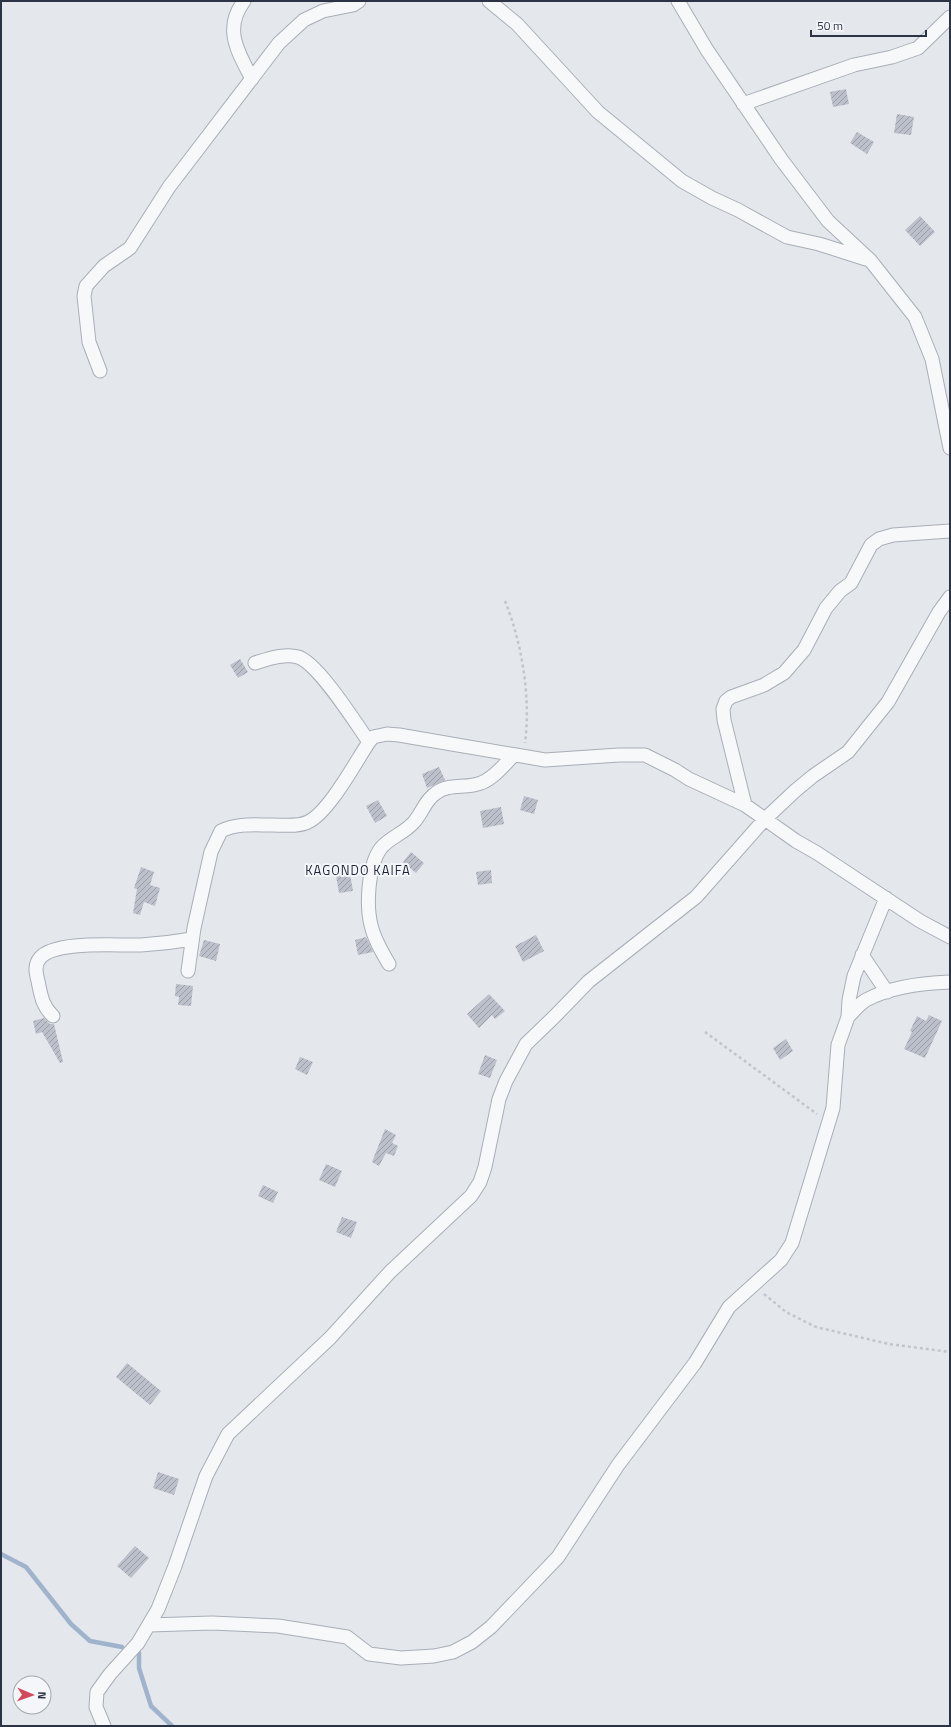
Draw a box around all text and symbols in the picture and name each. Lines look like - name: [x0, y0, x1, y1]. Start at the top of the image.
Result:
- scale bar: [811, 12, 926, 38]
- text: 50 m: [817, 16, 843, 35]
- district label: KAGONDO KAIFA: [305, 860, 411, 880]
- north arrow: [12, 1675, 52, 1715]
- text: N: [34, 1691, 50, 1699]

